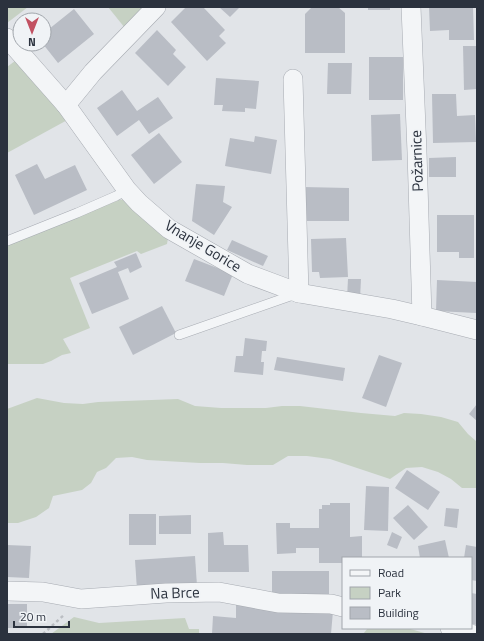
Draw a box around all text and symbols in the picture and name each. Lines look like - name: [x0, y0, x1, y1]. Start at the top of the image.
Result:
- north arrow: [12, 12, 52, 52]
- text: N: [28, 34, 36, 50]
- street label: Požarnice: [404, 130, 429, 192]
- street label: Vnanje Gorice: [161, 214, 246, 278]
- legend: [342, 557, 472, 629]
- text: Road: [378, 563, 404, 582]
- street label: Na Brce: [150, 580, 200, 605]
- text: Park: [378, 583, 401, 602]
- scale bar: [14, 603, 69, 629]
- text: Building: [378, 603, 419, 622]
- text: 20 m: [20, 607, 46, 626]

